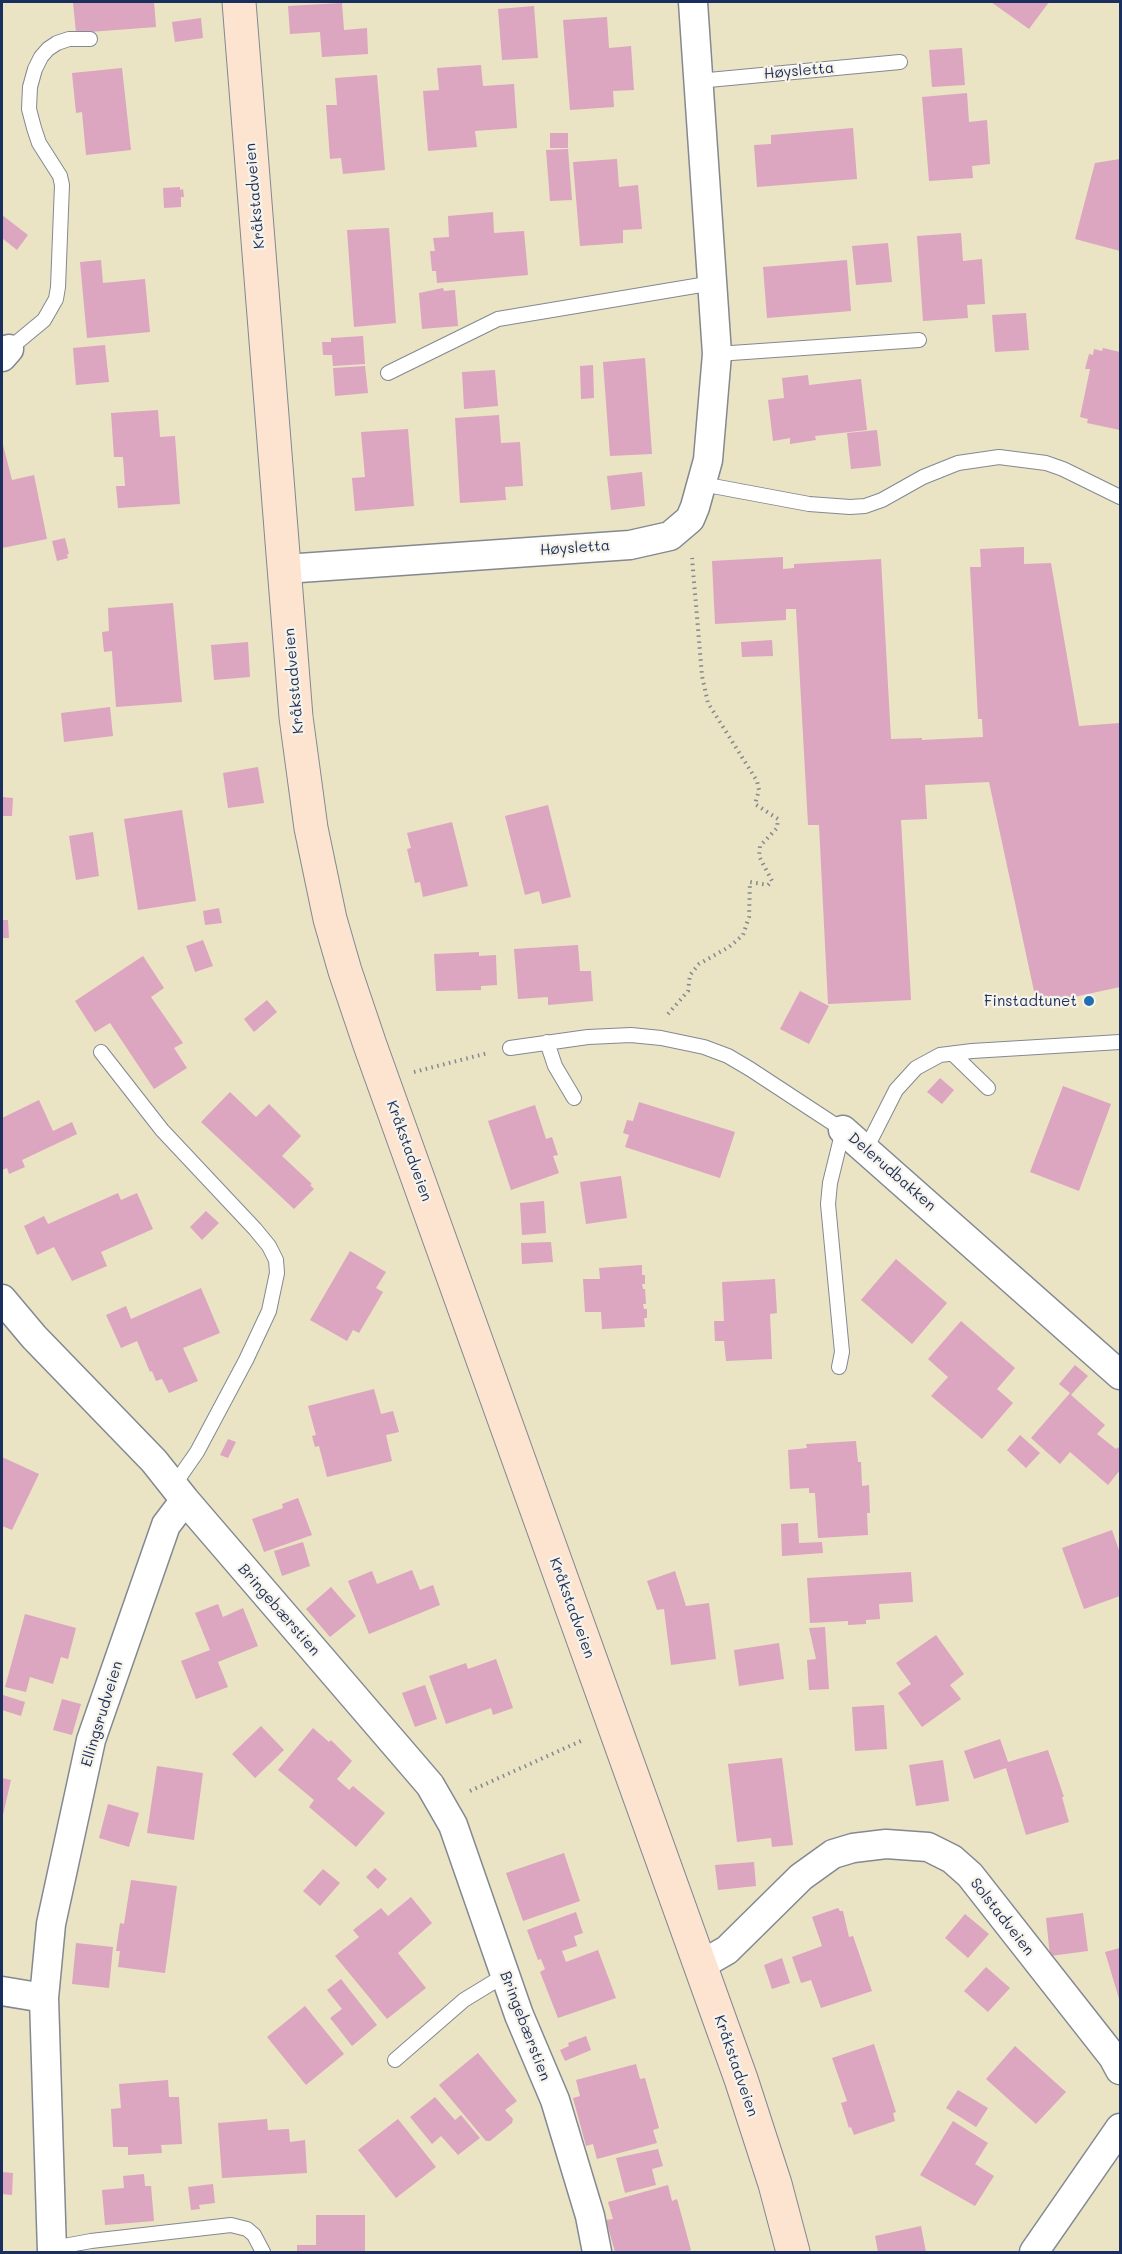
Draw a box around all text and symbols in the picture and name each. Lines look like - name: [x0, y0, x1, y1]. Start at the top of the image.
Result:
- street label: Høysletta: [763, 59, 835, 83]
- street label: Kråkstadveien: [241, 142, 269, 250]
- street label: Høysletta: [539, 537, 611, 559]
- street label: Kråkstadveien: [280, 627, 308, 735]
- place label: Finstadtunet: [984, 992, 1077, 1010]
- marker: Finstadtunet: [1082, 994, 1096, 1008]
- street label: Kråkstadveien: [382, 1098, 436, 1204]
- street label: Delerudbakken: [844, 1129, 940, 1215]
- street label: Kråkstadveien: [545, 1555, 599, 1661]
- street label: Bringebærstien: [234, 1560, 324, 1660]
- street label: Ellingsrudveien: [77, 1659, 127, 1769]
- street label: Solstadveien: [966, 1875, 1038, 1959]
- street label: Bringebærstien: [496, 1969, 554, 2083]
- street label: Kråkstadveien: [710, 2013, 762, 2119]

